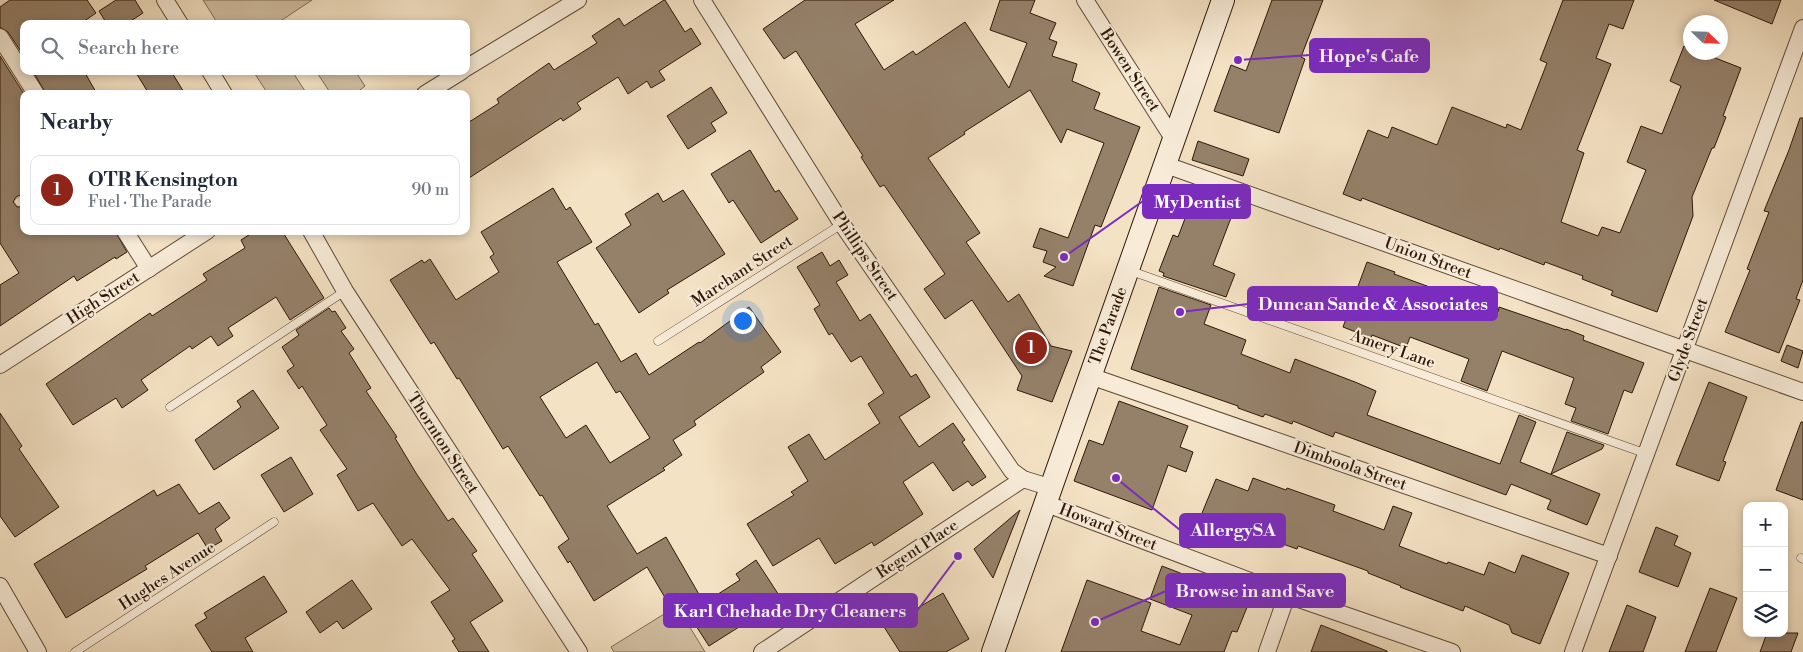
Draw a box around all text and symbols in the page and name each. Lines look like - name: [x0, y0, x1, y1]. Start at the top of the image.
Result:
- north arrow: [1683, 15, 1728, 60]
- search box: [20, 20, 470, 75]
- street label: Bowen Street: [1095, 24, 1165, 116]
- icon: search: [38, 34, 66, 62]
- text: Search here: [78, 36, 179, 60]
- callout: Hope's Cafe: [1310, 39, 1429, 72]
- text: Hope's Cafe: [1319, 45, 1419, 68]
- text: Nearby: [40, 110, 113, 136]
- text: OTR Kensington: [88, 168, 238, 192]
- text: 1: [53, 180, 61, 200]
- text: 90 m: [411, 180, 449, 200]
- callout: MyDentist: [1143, 185, 1250, 218]
- text: MyDentist: [1153, 191, 1241, 214]
- text: Fuel · The Parade: [88, 192, 212, 212]
- street label: Phillips Street: [828, 207, 902, 305]
- street label: Marchant Street: [688, 231, 797, 311]
- street label: Union Street: [1382, 233, 1475, 283]
- street label: High Street: [63, 267, 143, 329]
- street label: The Parade: [1085, 284, 1131, 368]
- callout: Duncan Sande & Associates: [1248, 287, 1497, 320]
- text: Duncan Sande & Associates: [1258, 293, 1488, 316]
- street label: Glyde Street: [1664, 295, 1713, 385]
- your location: [730, 308, 756, 334]
- street label: Amery Lane: [1347, 325, 1438, 373]
- pin: 1: [1015, 329, 1047, 367]
- street label: Thornton Street: [403, 389, 483, 498]
- street label: Dimboola Street: [1291, 437, 1410, 495]
- street label: Howard Street: [1056, 499, 1160, 555]
- map controls: [1743, 502, 1788, 637]
- button: +: [1743, 502, 1788, 547]
- callout: AllergySA: [1180, 514, 1285, 547]
- street label: Regent Place: [872, 515, 962, 583]
- text: AllergySA: [1189, 519, 1277, 542]
- street label: Hughes Avenue: [115, 537, 219, 615]
- button: −: [1743, 547, 1788, 592]
- callout: Browse in and Save: [1166, 574, 1345, 607]
- text: Browse in and Save: [1176, 580, 1335, 603]
- button: layers: [1743, 592, 1788, 637]
- callout: Karl Chehade Dry Cleaners: [664, 594, 917, 627]
- text: Karl Chehade Dry Cleaners: [674, 600, 906, 623]

